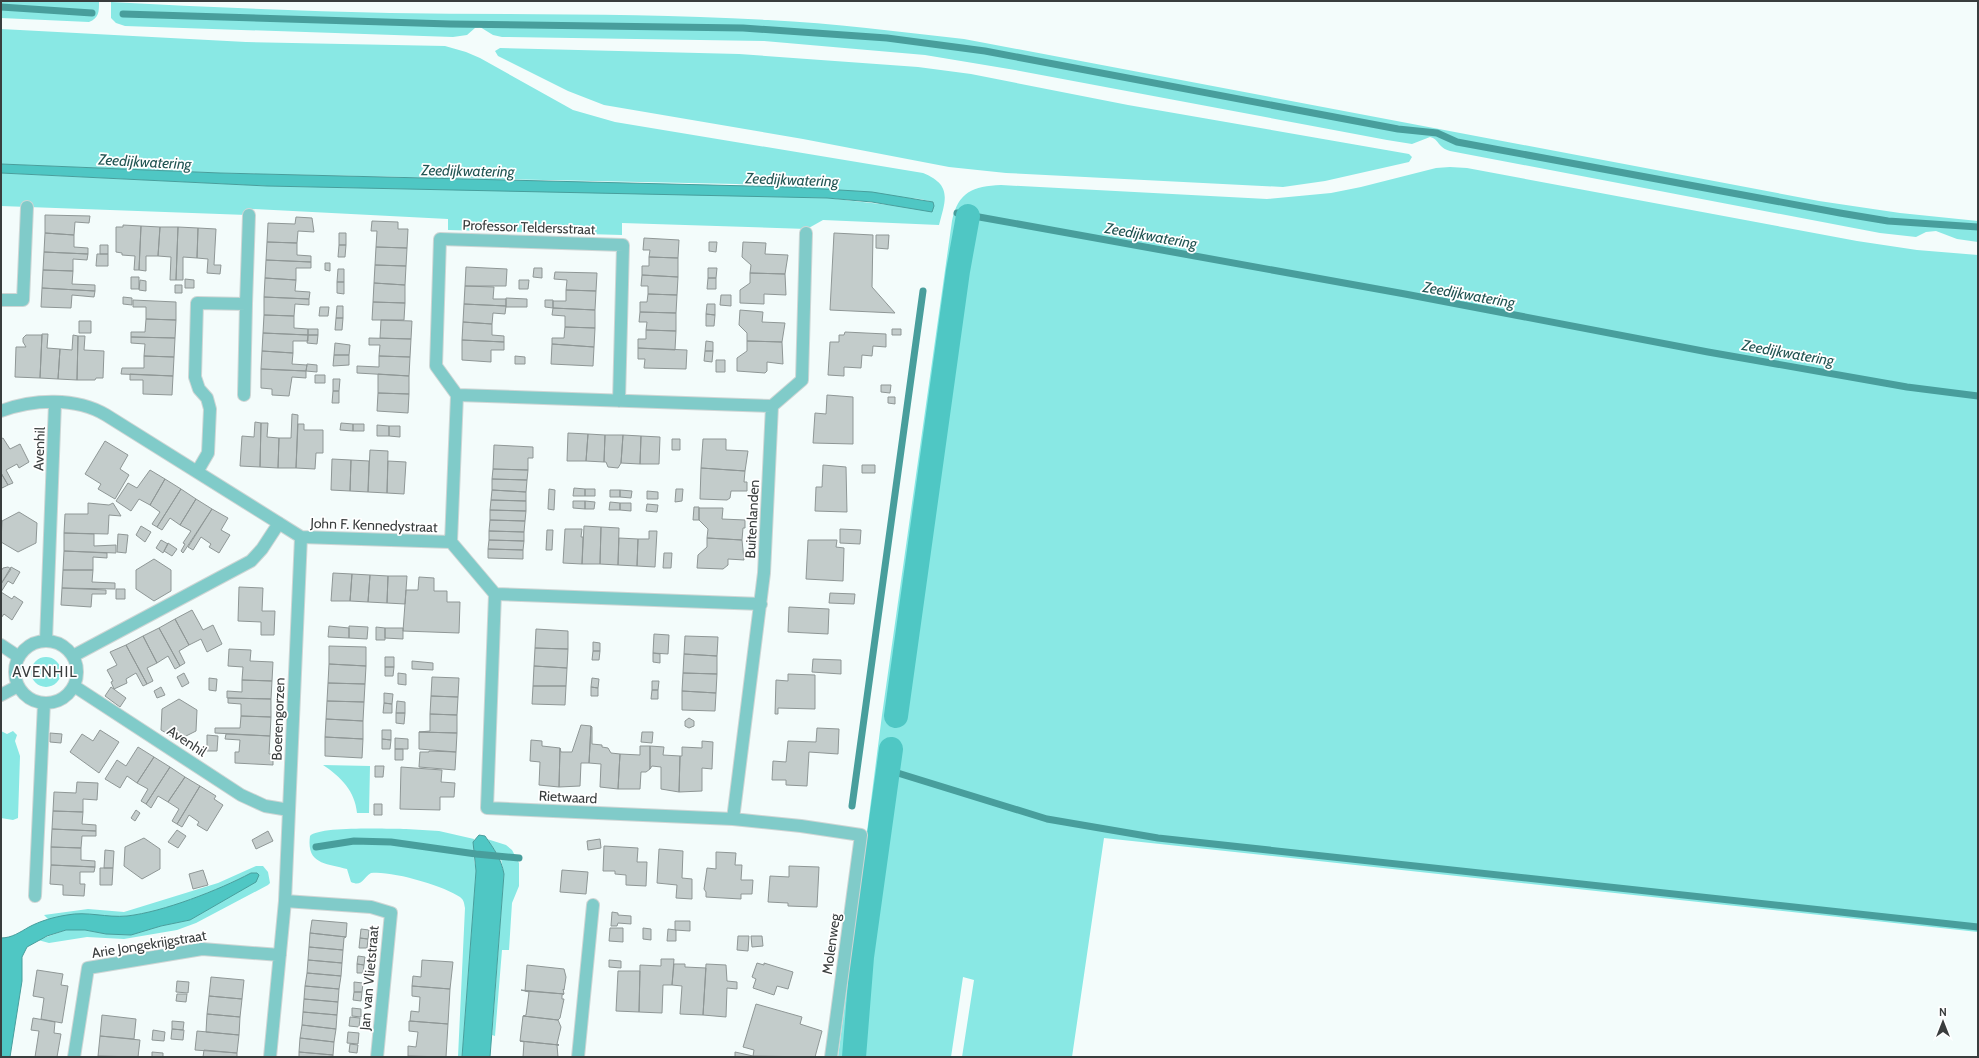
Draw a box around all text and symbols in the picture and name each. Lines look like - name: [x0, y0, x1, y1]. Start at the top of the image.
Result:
- water label: Zeedijkwatering: [97, 151, 193, 173]
- water label: Zeedijkwatering: [420, 161, 516, 181]
- water label: Zeedijkwatering: [744, 169, 840, 191]
- street label: Professor Teldersstraat: [462, 216, 596, 238]
- water label: Zeedijkwatering: [1103, 219, 1200, 253]
- water label: Zeedijkwatering: [1421, 278, 1518, 312]
- water label: Zeedijkwatering: [1740, 336, 1837, 370]
- street label: Avenhil: [29, 426, 49, 471]
- street label: Buitenlanden: [741, 479, 763, 559]
- street label: John F. Kennedystraat: [309, 514, 438, 536]
- district label: AVENHIL: [12, 663, 78, 681]
- street label: Boerengorzen: [268, 677, 288, 761]
- street label: Avenhil: [164, 722, 211, 761]
- street label: Rietwaard: [538, 786, 598, 808]
- street label: Molenweg: [818, 911, 844, 976]
- street label: Jan van Vlietstraat: [355, 925, 383, 1032]
- street label: Arie Jongekrijgstraat: [90, 926, 208, 962]
- north arrow: [1923, 1002, 1963, 1042]
- text: N: [1939, 1005, 1947, 1019]

